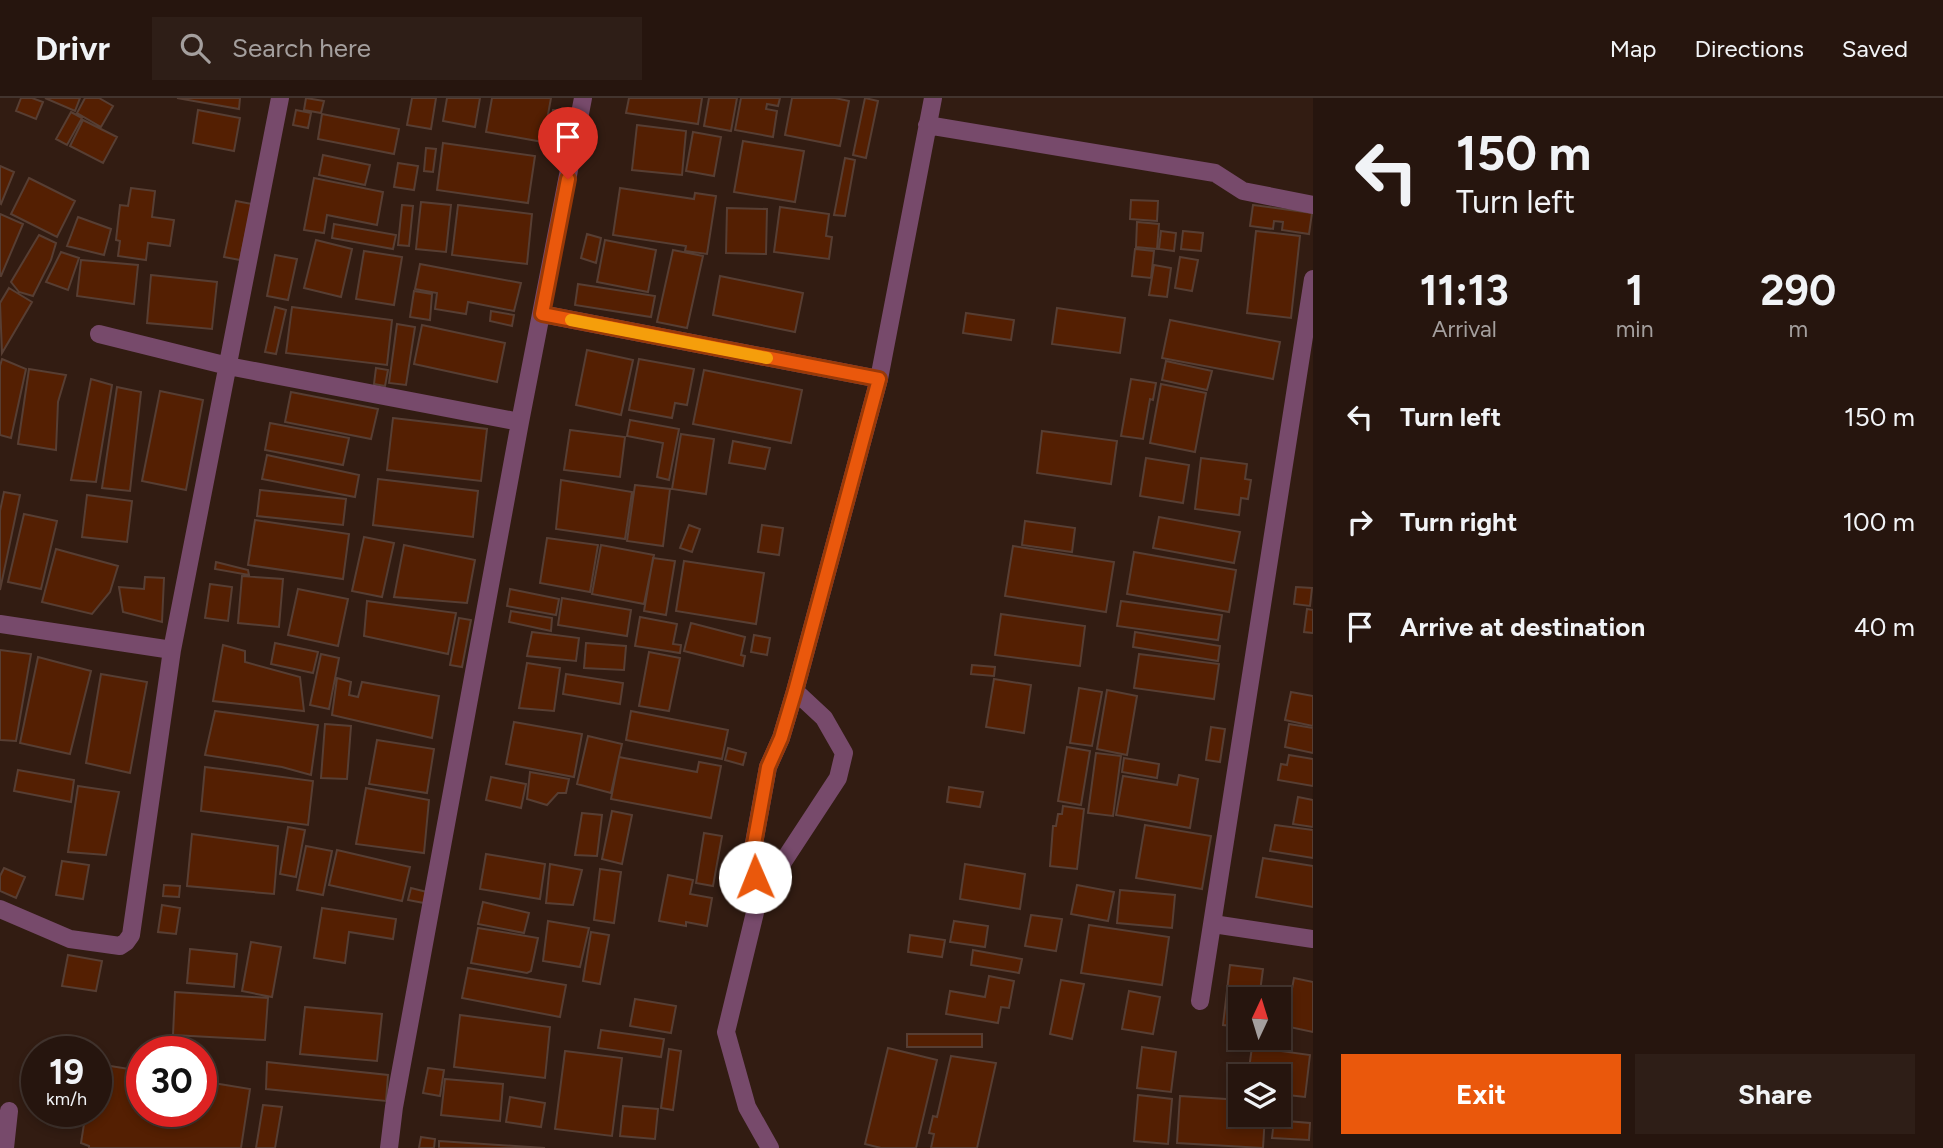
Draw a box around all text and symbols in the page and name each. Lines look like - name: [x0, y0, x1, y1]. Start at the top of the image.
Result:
- search box: [152, 17, 642, 80]
- text: Drivr: [35, 29, 110, 68]
- icon: search: [176, 29, 214, 67]
- text: Search here: [232, 32, 371, 64]
- text: Map: [1610, 34, 1656, 63]
- text: Directions: [1694, 34, 1804, 63]
- text: Saved: [1842, 34, 1908, 63]
- pin: [538, 107, 598, 179]
- icon: arrive: [549, 118, 587, 156]
- text: 150 m: [1456, 123, 1591, 182]
- icon: left: [1341, 126, 1432, 217]
- text: Turn left: [1456, 183, 1575, 221]
- text: 11:13: [1420, 265, 1509, 316]
- text: 1: [1626, 265, 1643, 316]
- text: 290: [1760, 265, 1836, 316]
- text: Arrival: [1432, 315, 1497, 343]
- text: min: [1616, 315, 1653, 343]
- text: m: [1788, 315, 1808, 343]
- icon: left: [1341, 398, 1379, 436]
- text: Turn left: [1400, 401, 1501, 433]
- text: 150 m: [1844, 401, 1915, 433]
- icon: right: [1341, 503, 1379, 541]
- text: Turn right: [1400, 506, 1517, 538]
- text: 100 m: [1842, 506, 1915, 538]
- icon: arrive: [1341, 608, 1379, 646]
- text: Arrive at destination: [1400, 611, 1645, 643]
- text: 40 m: [1854, 611, 1915, 643]
- position arrow: [718, 840, 792, 914]
- north arrow: [1228, 987, 1292, 1050]
- map controls: [1228, 987, 1291, 1127]
- speed limit sign: 30: [126, 1036, 217, 1127]
- text: 19: [49, 1051, 84, 1093]
- button: Exit: [1341, 1054, 1621, 1134]
- button: Share: [1635, 1054, 1915, 1134]
- button: layers: [1228, 1064, 1291, 1127]
- text: km/h: [46, 1088, 87, 1110]

